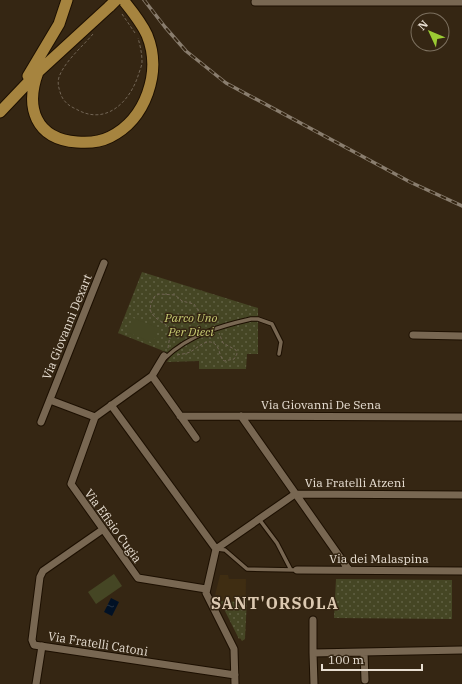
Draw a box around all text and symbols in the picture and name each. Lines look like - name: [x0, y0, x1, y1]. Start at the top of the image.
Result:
- north arrow: [410, 12, 450, 52]
- text: N: [415, 17, 431, 33]
- street label: Via Giovanni Dexart: [39, 272, 95, 382]
- park label: Parco Uno Per Dieci: [164, 310, 217, 339]
- street label: Via Giovanni De Sena: [261, 397, 381, 412]
- street label: Via Fratelli Atzeni: [305, 475, 405, 490]
- street label: Via Efisio Cugia: [82, 486, 145, 566]
- street label: Via dei Malaspina: [329, 551, 429, 566]
- district label: SANT'ORSOLA: [211, 593, 339, 613]
- street label: Via Fratelli Catoni: [47, 628, 149, 659]
- scale bar: [322, 646, 422, 672]
- text: 100 m: [328, 652, 364, 667]

